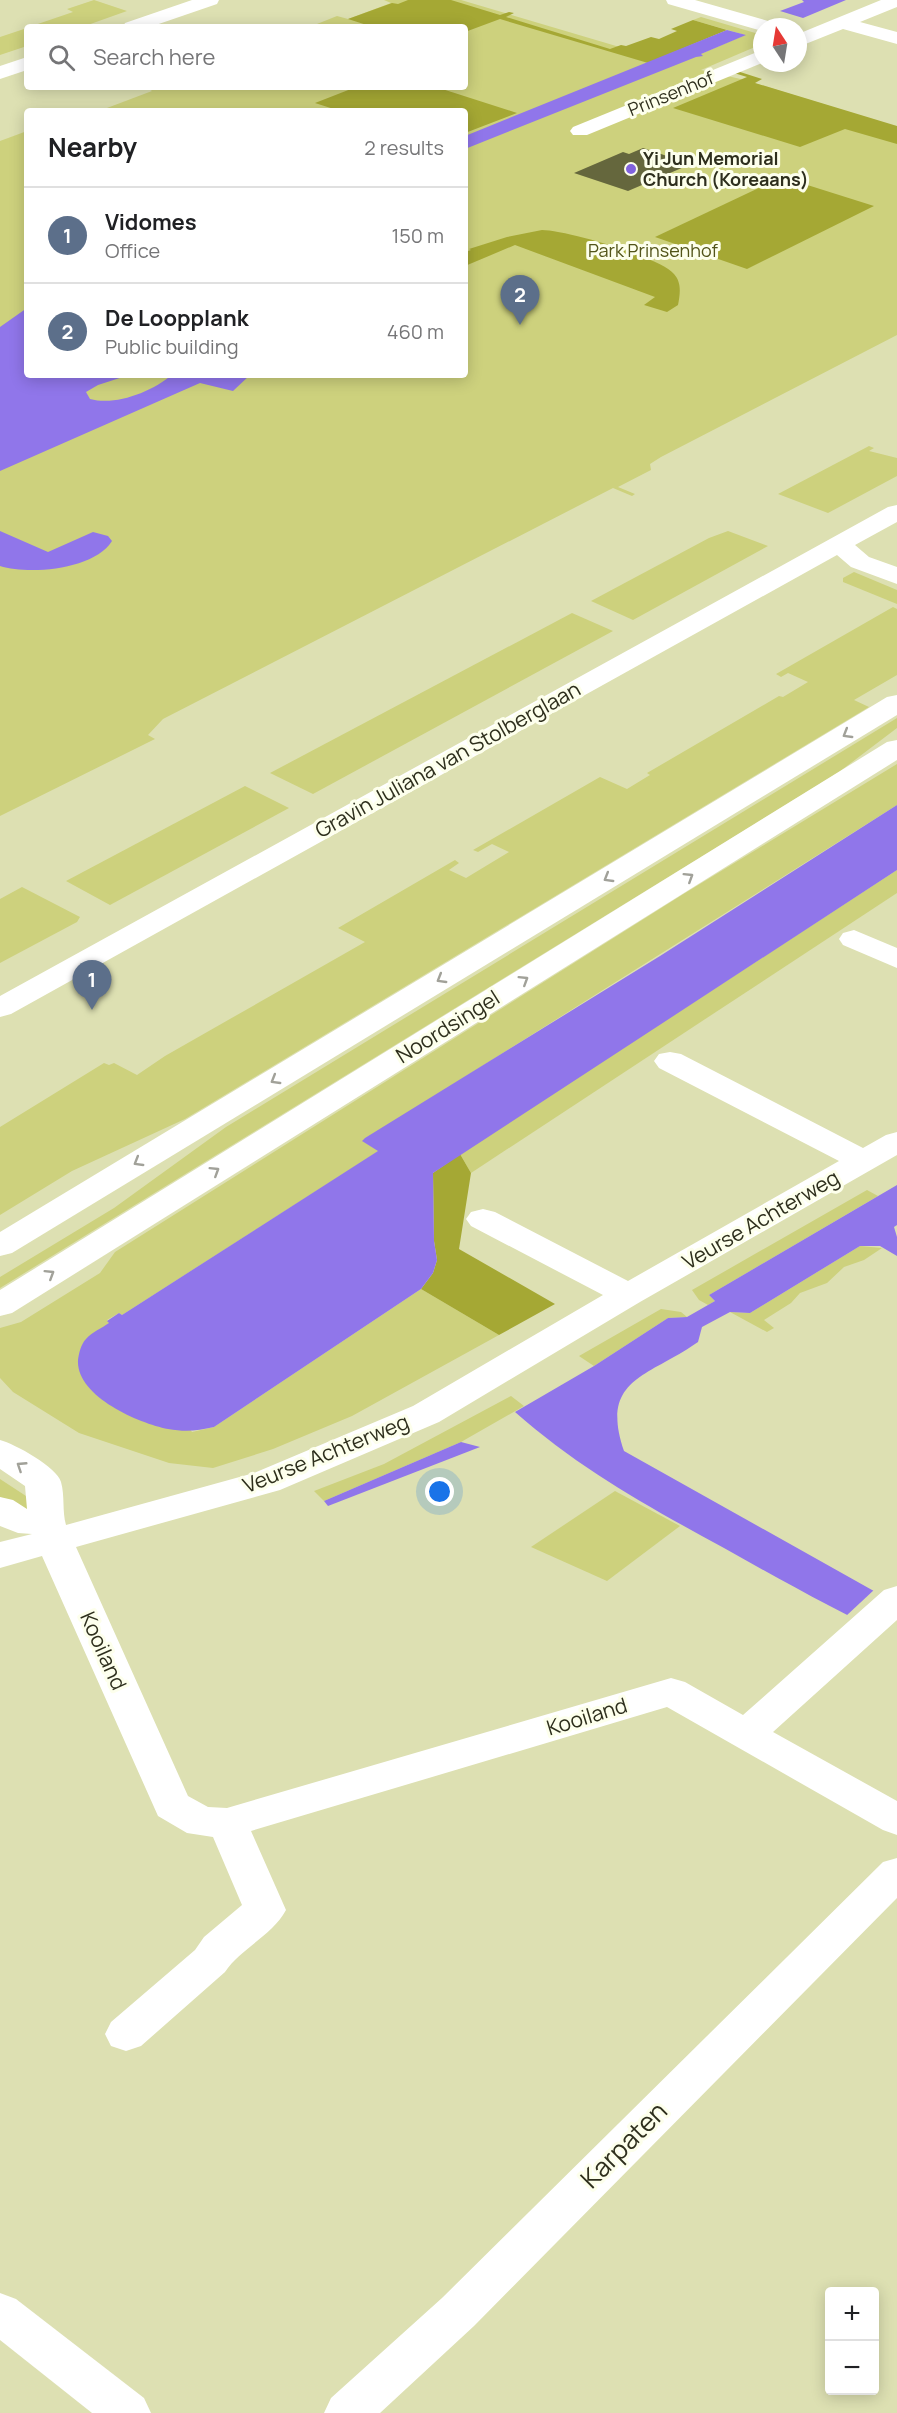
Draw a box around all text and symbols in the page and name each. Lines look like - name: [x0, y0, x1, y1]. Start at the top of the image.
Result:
- north arrow: [753, 18, 807, 72]
- search box: [24, 24, 468, 90]
- icon: search: [45, 41, 78, 74]
- text: Search here: [93, 42, 215, 72]
- street label: Prinsenhof: [624, 65, 718, 121]
- text: Nearby: [48, 129, 137, 165]
- text: 2 results: [364, 134, 444, 161]
- place label: Yi Jun Memorial Church (Koreaans): [643, 146, 809, 191]
- marker: Yi Jun Memorial Church (Koreaans): [624, 162, 638, 176]
- text: Vidomes: [105, 207, 197, 237]
- text: 1: [63, 222, 72, 249]
- text: 150 m: [391, 222, 444, 249]
- text: Office: [105, 237, 160, 264]
- park label: Park Prinsenhof: [588, 238, 719, 262]
- pin: 2: [500, 276, 540, 325]
- text: De Loopplank: [105, 303, 249, 333]
- text: 2: [62, 318, 73, 345]
- text: 460 m: [387, 318, 444, 345]
- text: Public building: [105, 333, 239, 360]
- street label: Gravin Juliana van Stolberglaan: [310, 674, 585, 844]
- one-way arrow: [843, 726, 853, 738]
- one-way arrow: [604, 871, 614, 882]
- one-way arrow: [683, 874, 694, 885]
- pin: 1: [72, 960, 112, 1010]
- one-way arrow: [437, 972, 447, 983]
- one-way arrow: [518, 975, 528, 987]
- street label: Noordsingel: [390, 983, 505, 1069]
- one-way arrow: [271, 1073, 281, 1084]
- one-way arrow: [134, 1155, 144, 1167]
- street label: Veurse Achterweg: [677, 1163, 844, 1275]
- one-way arrow: [209, 1167, 219, 1179]
- one-way arrow: [44, 1270, 54, 1282]
- street label: Veurse Achterweg: [239, 1407, 413, 1499]
- one-way arrow: [17, 1463, 28, 1474]
- your location: [425, 1477, 454, 1506]
- street label: Kooiland: [74, 1607, 134, 1694]
- street label: Kooiland: [543, 1691, 630, 1742]
- street label: Karpaten: [572, 2093, 675, 2196]
- map controls: [825, 2287, 879, 2395]
- button: +: [825, 2287, 879, 2341]
- button: −: [825, 2341, 879, 2395]

